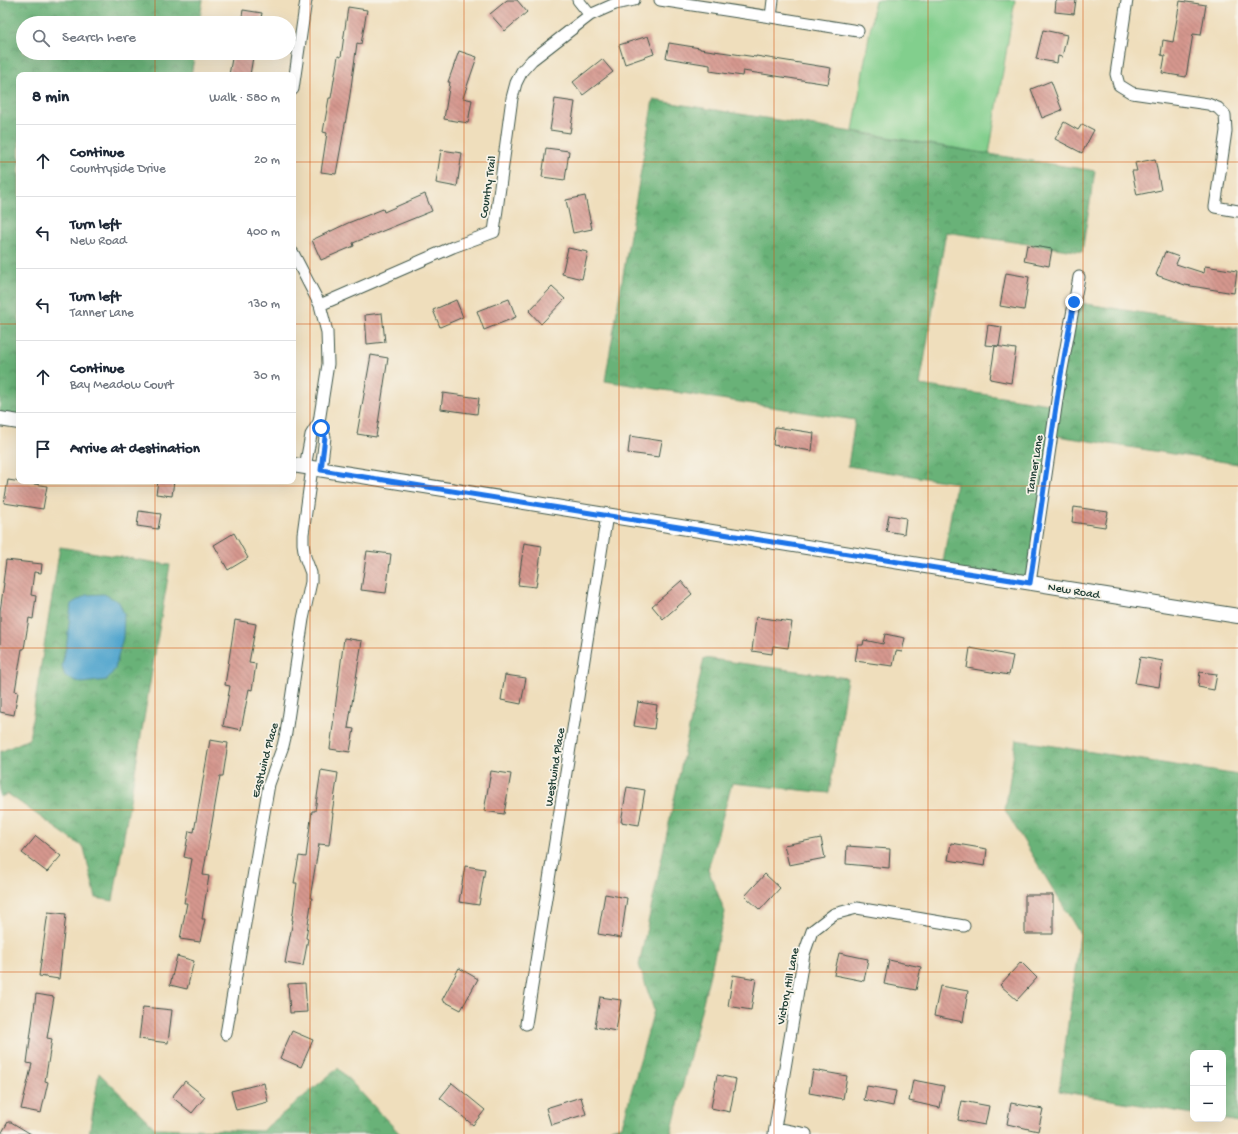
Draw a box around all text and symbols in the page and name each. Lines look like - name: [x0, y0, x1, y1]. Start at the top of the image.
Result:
- search box: [16, 16, 296, 60]
- icon: search: [30, 27, 52, 49]
- text: Search here: [62, 29, 136, 47]
- text: 8 min: [32, 88, 69, 108]
- text: Walk · 580 m: [209, 91, 280, 106]
- text: Continue: [70, 144, 124, 162]
- icon: ahead: [32, 150, 54, 172]
- text: 20 m: [254, 153, 280, 168]
- street label: Country Trail: [478, 155, 500, 219]
- text: Countryside Drive: [70, 162, 166, 177]
- text: Turn left: [70, 216, 121, 234]
- icon: left: [32, 222, 54, 244]
- text: 400 m: [247, 225, 280, 240]
- text: New Road: [70, 234, 127, 249]
- text: Turn left: [70, 288, 121, 306]
- route end: [1065, 293, 1083, 311]
- icon: left: [32, 294, 54, 316]
- text: 130 m: [248, 297, 280, 312]
- text: Tanner Lane: [70, 306, 134, 321]
- text: Continue: [70, 360, 124, 378]
- icon: ahead: [32, 366, 54, 388]
- text: 30 m: [254, 369, 280, 384]
- text: Bay Meadow Court: [70, 378, 174, 393]
- route start: [312, 419, 330, 437]
- street label: Tanner Lane: [1024, 433, 1048, 495]
- icon: arrive: [32, 438, 54, 460]
- text: Arrive at destination: [70, 440, 200, 458]
- street label: New Road: [1047, 581, 1102, 603]
- street label: Eastwind Place: [249, 721, 283, 800]
- street label: Westwind Place: [543, 726, 569, 808]
- street label: Victory Hill Lane: [774, 946, 803, 1027]
- map controls: [1190, 1050, 1226, 1122]
- button: +: [1190, 1050, 1226, 1086]
- button: −: [1190, 1086, 1226, 1122]

